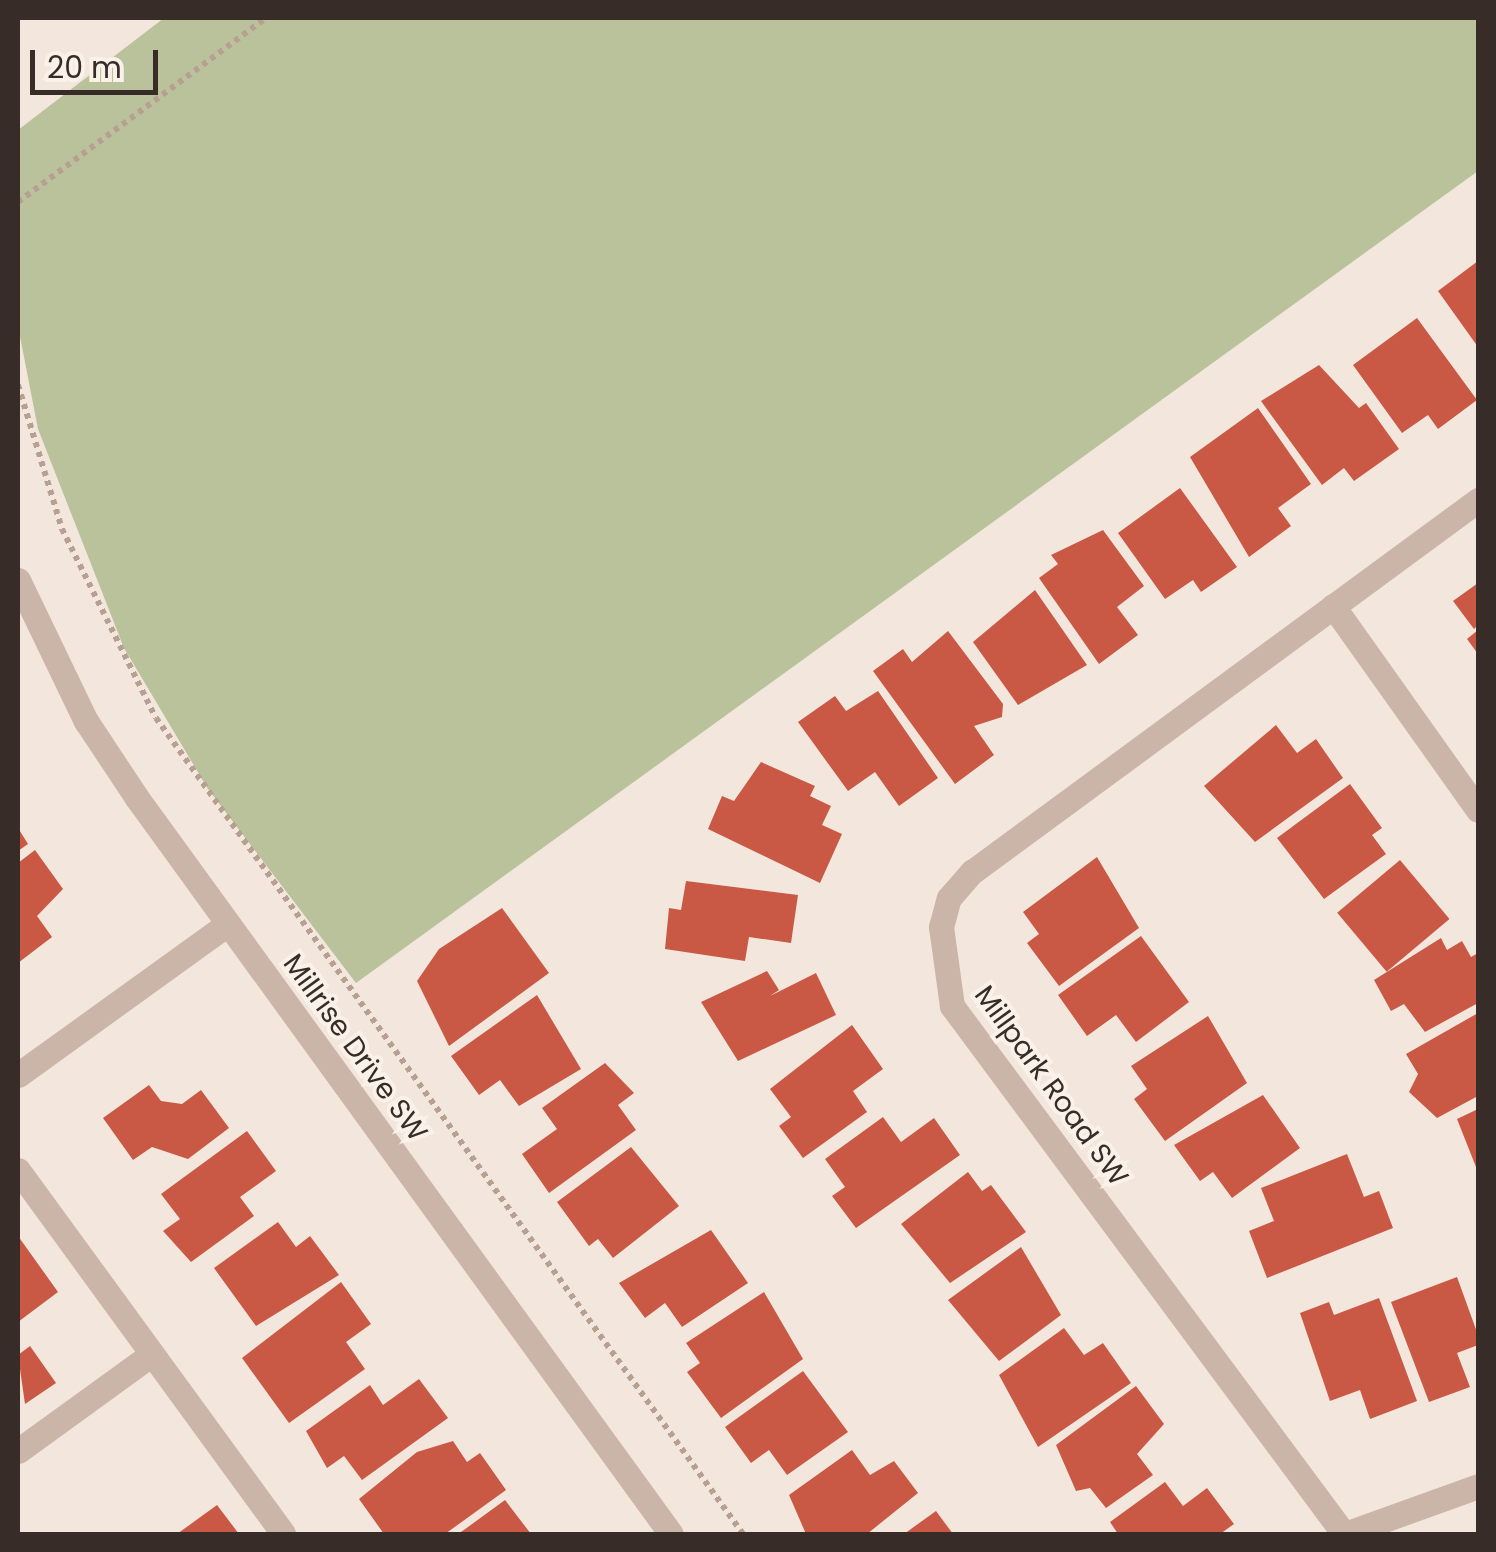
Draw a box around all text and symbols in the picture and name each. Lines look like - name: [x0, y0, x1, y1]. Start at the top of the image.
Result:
- scale bar: [35, 30, 162, 92]
- text: 20 m: [47, 46, 122, 89]
- street label: Millrise Drive SW: [276, 948, 434, 1148]
- street label: Millpark Road SW: [967, 979, 1135, 1193]

